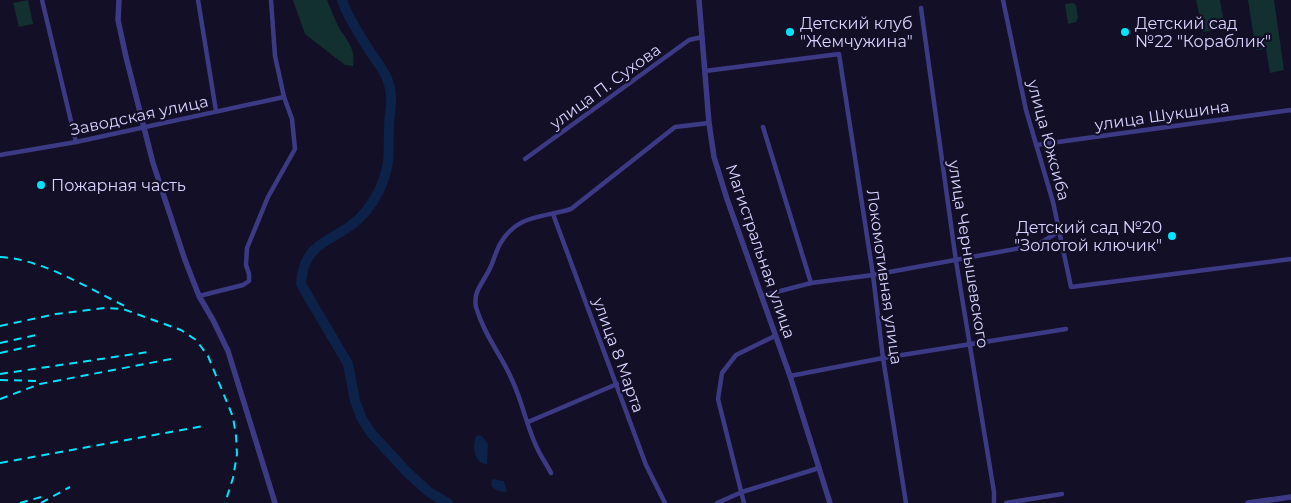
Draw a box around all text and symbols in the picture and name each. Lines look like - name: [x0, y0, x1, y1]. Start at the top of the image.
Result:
- place label: Детский клуб "Жемчужина": [800, 14, 913, 51]
- place label: Детский сад №22 "Кораблик": [1135, 14, 1271, 51]
- marker: Детский клуб "Жемчужина": [784, 26, 796, 38]
- marker: Детский сад №22 "Кораблик": [1119, 26, 1131, 38]
- street label: улица П. Сухова: [545, 40, 664, 134]
- street label: улица Южсиба: [1023, 77, 1074, 203]
- street label: Заводская улица: [68, 92, 210, 139]
- street label: улица Шукшина: [1092, 97, 1231, 134]
- street label: улица Чернышевского: [944, 158, 993, 349]
- street label: Магистральная улица: [722, 162, 799, 341]
- place label: Пожарная часть: [51, 176, 186, 195]
- marker: Пожарная часть: [35, 179, 47, 191]
- street label: Локомотивная улица: [863, 188, 906, 366]
- place label: Детский сад №20 "Золотой ключик": [1014, 218, 1162, 255]
- marker: Детский сад №20 "Золотой ключик": [1166, 230, 1178, 242]
- street label: улица 8 Марта: [589, 294, 648, 415]

